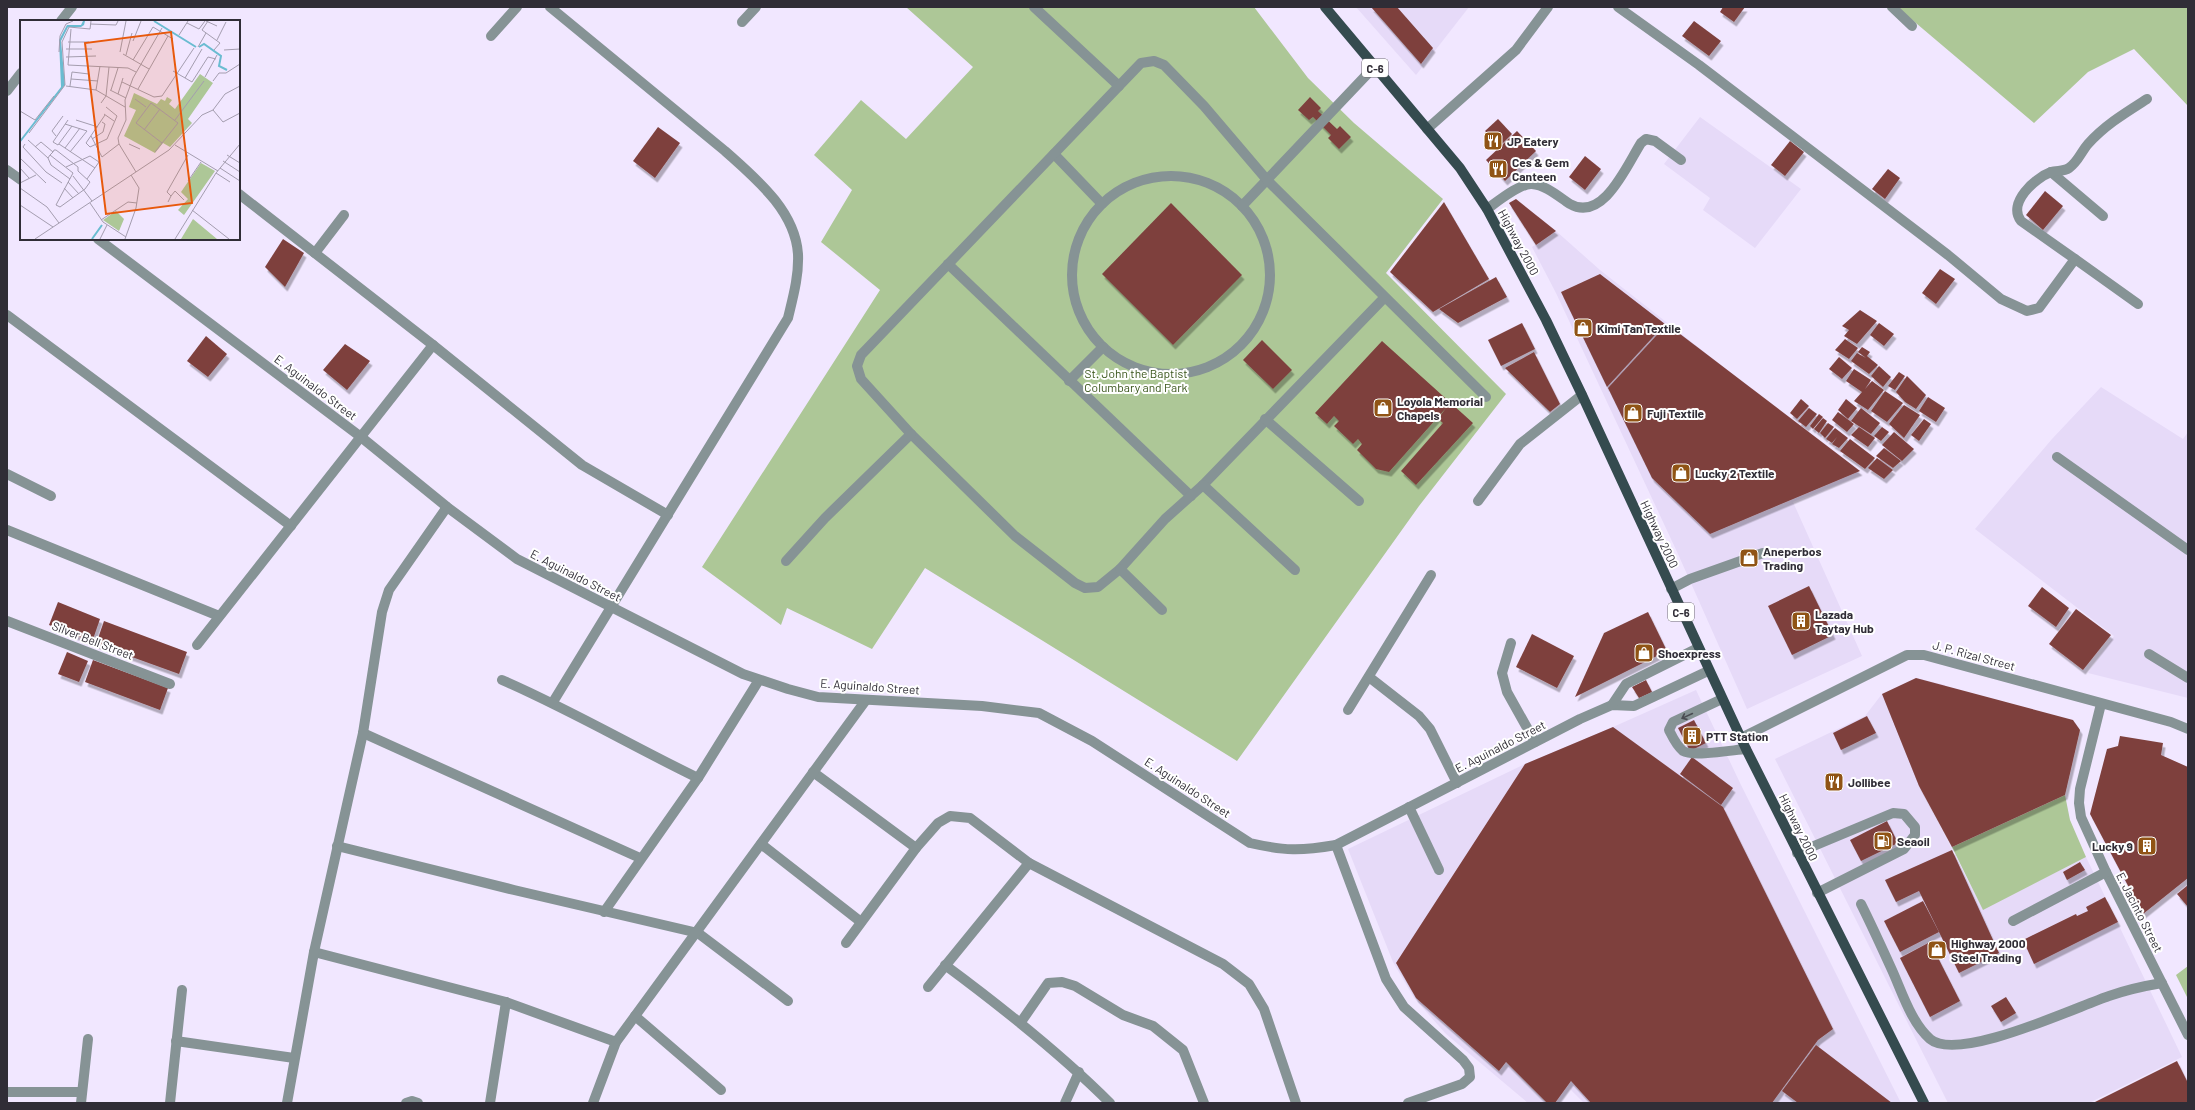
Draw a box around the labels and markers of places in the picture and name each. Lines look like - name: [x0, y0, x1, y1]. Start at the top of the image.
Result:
- restaurant icon: JP Eatery: [1482, 130, 1504, 152]
- place label: JP Eatery: [1507, 134, 1559, 148]
- place label: Ces & Gem Canteen: [1512, 155, 1569, 183]
- restaurant icon: Ces & Gem Canteen: [1487, 158, 1509, 180]
- shop icon: Kimi Tan Textile: [1572, 317, 1594, 339]
- place label: Kimi Tan Textile: [1597, 321, 1681, 335]
- place label: Loyola Memorial Chapels: [1397, 394, 1483, 422]
- shop icon: Loyola Memorial Chapels: [1372, 397, 1394, 419]
- shop icon: Fuji Textile: [1622, 402, 1644, 424]
- place label: Fuji Textile: [1647, 406, 1705, 420]
- shop icon: Lucky 2 Textile: [1670, 462, 1692, 484]
- place label: Lucky 2 Textile: [1695, 466, 1775, 480]
- place label: Aneperbos Trading: [1763, 544, 1822, 572]
- shop icon: Aneperbos Trading: [1738, 547, 1760, 569]
- place label: Lazada Taytay Hub: [1815, 607, 1874, 635]
- building icon: Lazada Taytay Hub: [1790, 610, 1812, 632]
- shop icon: Shoexpress: [1633, 642, 1655, 664]
- place label: Shoexpress: [1658, 646, 1721, 660]
- building icon: PTT Station: [1681, 725, 1703, 747]
- place label: PTT Station: [1706, 729, 1768, 743]
- restaurant icon: Jollibee: [1823, 771, 1845, 793]
- place label: Jollibee: [1848, 775, 1891, 789]
- fuel station icon: Seaoil: [1872, 830, 1894, 852]
- place label: Seaoil: [1897, 834, 1930, 848]
- building icon: Lucky 9: [2136, 835, 2158, 857]
- place label: Lucky 9: [2092, 839, 2133, 853]
- place label: Highway 2000 Steel Trading: [1951, 936, 2026, 964]
- shop icon: Highway 2000 Steel Trading: [1926, 939, 1948, 961]

